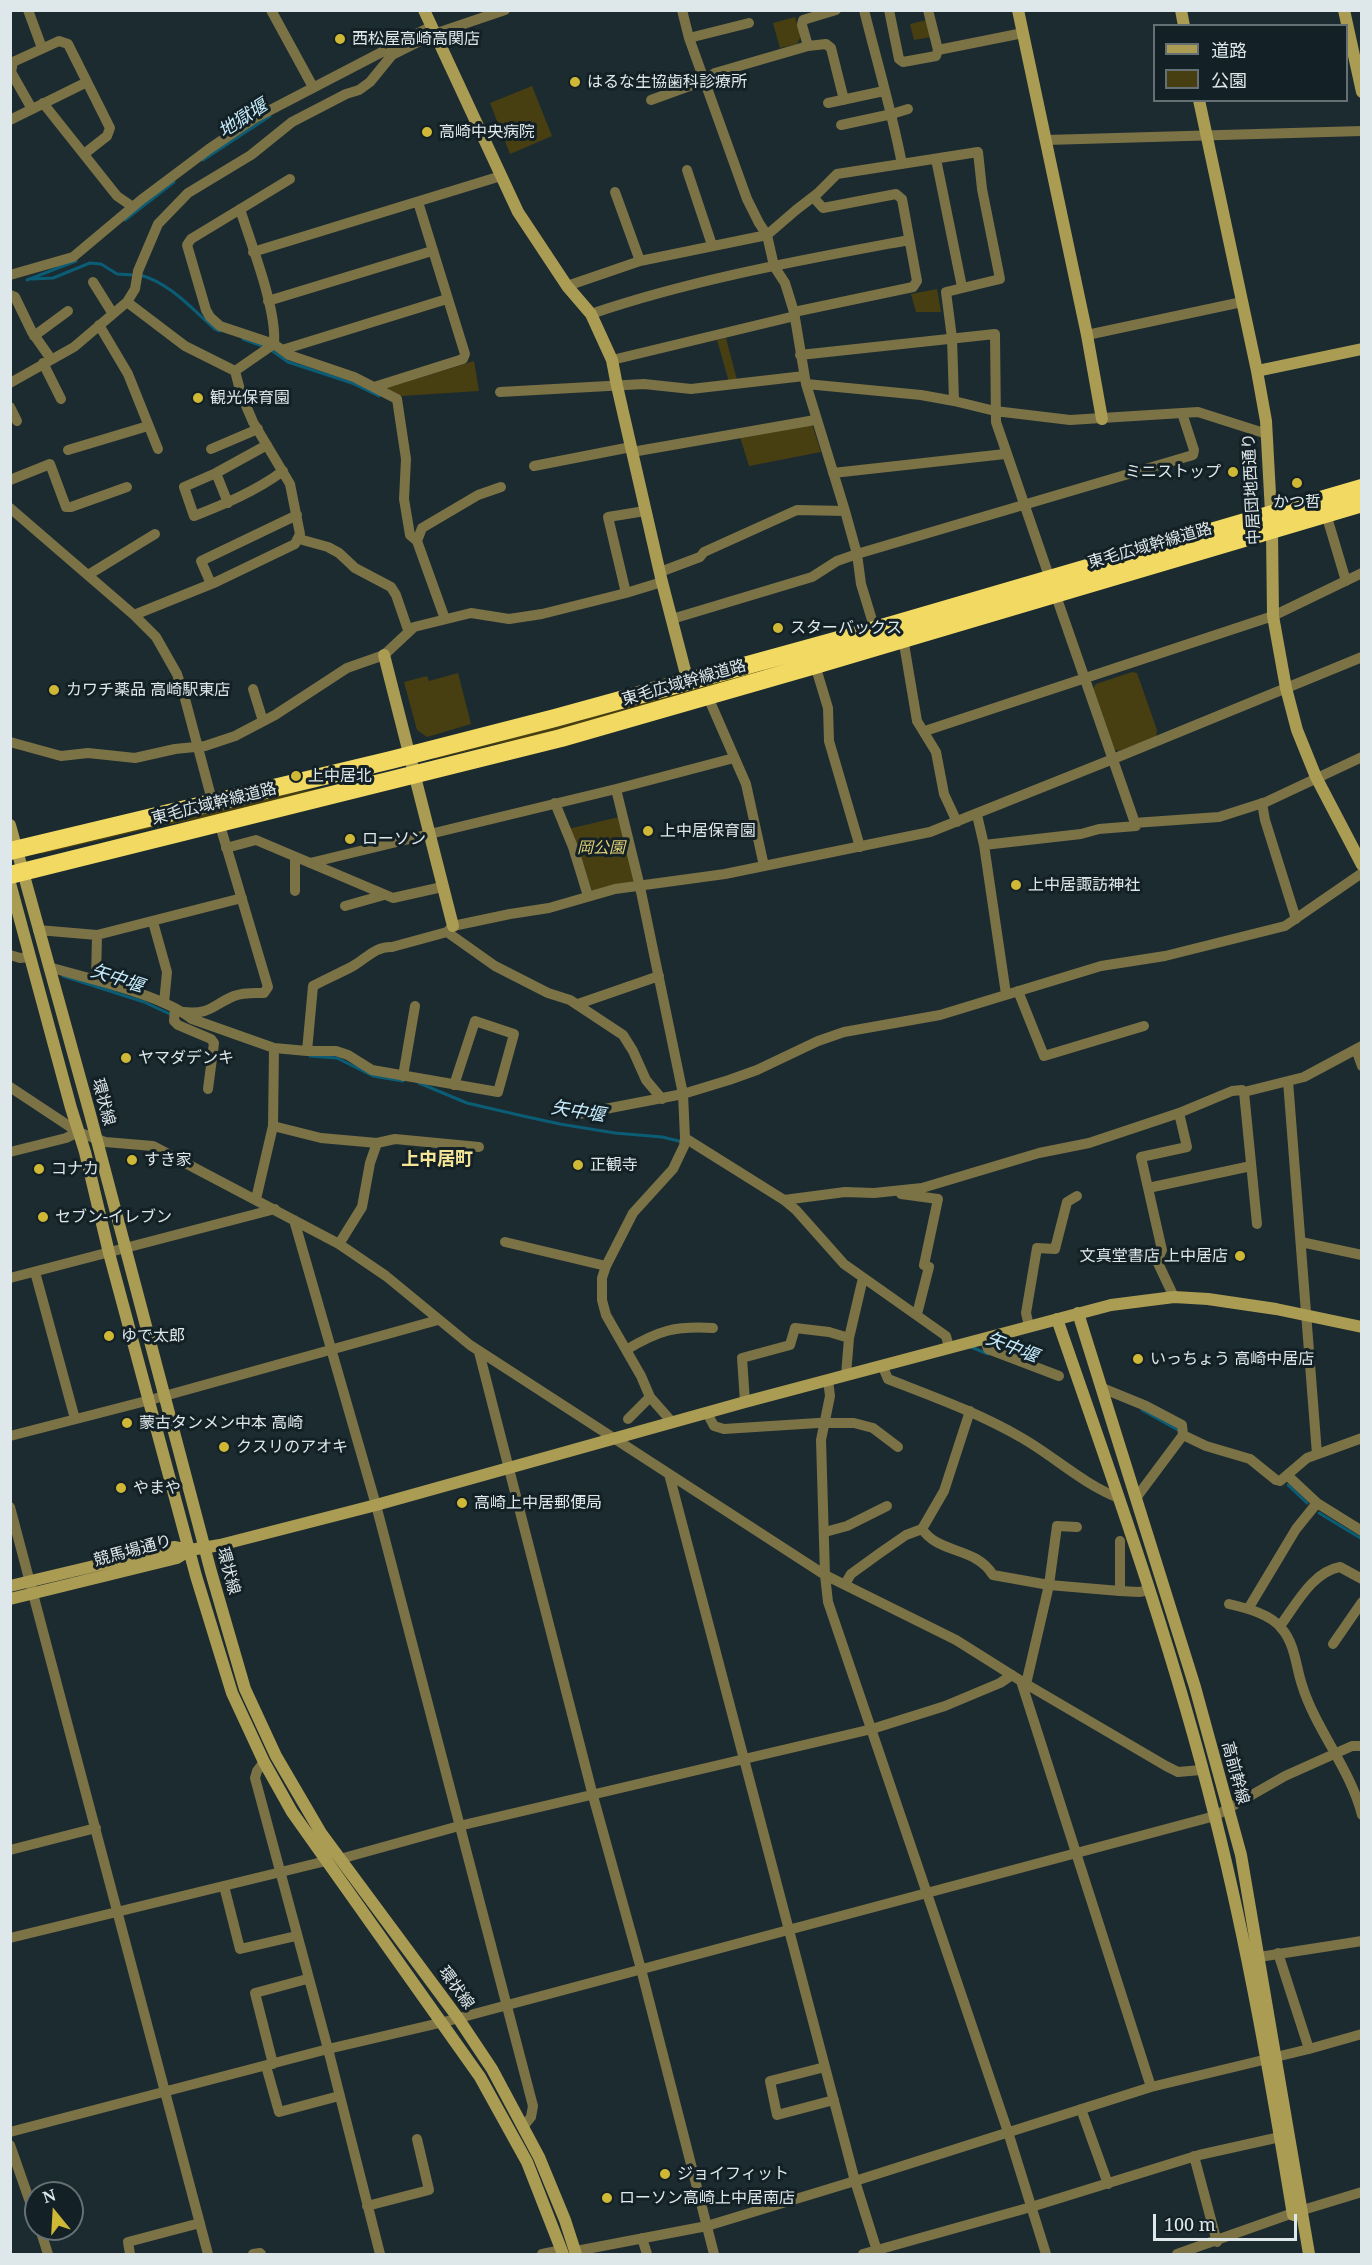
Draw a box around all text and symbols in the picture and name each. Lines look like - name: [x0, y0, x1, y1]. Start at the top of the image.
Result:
- legend: [1153, 24, 1348, 102]
- place label: 西松屋高崎高関店: [352, 29, 480, 49]
- marker: 西松屋高崎高関店: [333, 32, 347, 46]
- text: 道路: [1211, 38, 1247, 62]
- text: 公園: [1211, 68, 1247, 92]
- place label: はるな生協歯科診療所: [587, 72, 747, 92]
- marker: はるな生協歯科診療所: [568, 75, 582, 89]
- water label: 地獄堰: [214, 95, 272, 143]
- place label: 高崎中央病院: [439, 122, 535, 142]
- marker: 高崎中央病院: [420, 125, 434, 139]
- place label: 観光保育園: [210, 388, 290, 408]
- marker: 観光保育園: [191, 391, 205, 405]
- street label: 中居団地西通り: [1239, 433, 1265, 545]
- place label: ミニストップ: [1125, 462, 1221, 482]
- marker: ミニストップ: [1226, 465, 1240, 479]
- marker: かつ哲: [1290, 476, 1304, 490]
- place label: かつ哲: [1273, 492, 1321, 512]
- street label: 東毛広域幹線道路: [1086, 519, 1214, 573]
- place label: スターバックス: [790, 618, 902, 638]
- marker: スターバックス: [771, 621, 785, 635]
- street label: 東毛広域幹線道路: [620, 656, 748, 710]
- place label: カワチ薬品 高崎駅東店: [66, 680, 230, 700]
- marker: カワチ薬品 高崎駅東店: [47, 683, 61, 697]
- place label: 上中居北: [308, 766, 372, 786]
- marker: 上中居北: [289, 769, 303, 783]
- street label: 東毛広域幹線道路: [150, 779, 278, 829]
- place label: 上中居保育園: [660, 821, 756, 841]
- marker: 上中居保育園: [641, 824, 655, 838]
- place label: ローソン: [362, 829, 426, 849]
- marker: ローソン: [343, 832, 357, 846]
- park label: 岡公園: [577, 838, 625, 858]
- place label: 上中居諏訪神社: [1028, 875, 1140, 895]
- marker: 上中居諏訪神社: [1009, 878, 1023, 892]
- water label: 矢中堰: [88, 960, 146, 998]
- place label: ヤマダデンキ: [138, 1048, 234, 1068]
- marker: ヤマダデンキ: [119, 1051, 133, 1065]
- street label: 環状線: [88, 1076, 118, 1128]
- water label: 矢中堰: [550, 1097, 606, 1127]
- district label: 上中居町: [401, 1149, 473, 1171]
- place label: すき家: [144, 1150, 192, 1170]
- marker: すき家: [125, 1153, 139, 1167]
- place label: 正観寺: [590, 1155, 638, 1175]
- marker: 正観寺: [571, 1158, 585, 1172]
- place label: コナカ: [51, 1159, 99, 1179]
- marker: コナカ: [32, 1162, 46, 1176]
- place label: セブン-イレブン: [55, 1207, 172, 1227]
- marker: セブン-イレブン: [36, 1210, 50, 1224]
- place label: 文真堂書店 上中居店: [1080, 1246, 1228, 1266]
- marker: 文真堂書店 上中居店: [1233, 1249, 1247, 1263]
- place label: ゆで太郎: [121, 1326, 185, 1346]
- water label: 矢中堰: [983, 1328, 1041, 1368]
- marker: ゆで太郎: [102, 1329, 116, 1343]
- place label: いっちょう 高崎中居店: [1150, 1349, 1314, 1369]
- marker: いっちょう 高崎中居店: [1131, 1352, 1145, 1366]
- place label: 蒙古タンメン中本 高崎: [139, 1413, 303, 1433]
- marker: 蒙古タンメン中本 高崎: [120, 1416, 134, 1430]
- place label: クスリのアオキ: [236, 1437, 348, 1457]
- marker: クスリのアオキ: [217, 1440, 231, 1454]
- place label: やまや: [133, 1478, 181, 1498]
- marker: やまや: [114, 1481, 128, 1495]
- place label: 高崎上中居郵便局: [474, 1493, 602, 1513]
- marker: 高崎上中居郵便局: [455, 1496, 469, 1510]
- street label: 競馬場通り: [92, 1531, 174, 1571]
- street label: 環状線: [213, 1545, 243, 1597]
- street label: 高前幹線: [1217, 1740, 1253, 1806]
- street label: 環状線: [434, 1963, 478, 2013]
- place label: ジョイフィット: [677, 2164, 789, 2184]
- marker: ジョイフィット: [658, 2167, 672, 2181]
- north arrow: [24, 2181, 84, 2241]
- text: N: [40, 2183, 58, 2208]
- place label: ローソン高崎上中居南店: [619, 2188, 795, 2208]
- marker: ローソン高崎上中居南店: [600, 2191, 614, 2205]
- scale bar: [1156, 2202, 1300, 2240]
- text: 100 m: [1164, 2212, 1216, 2236]

